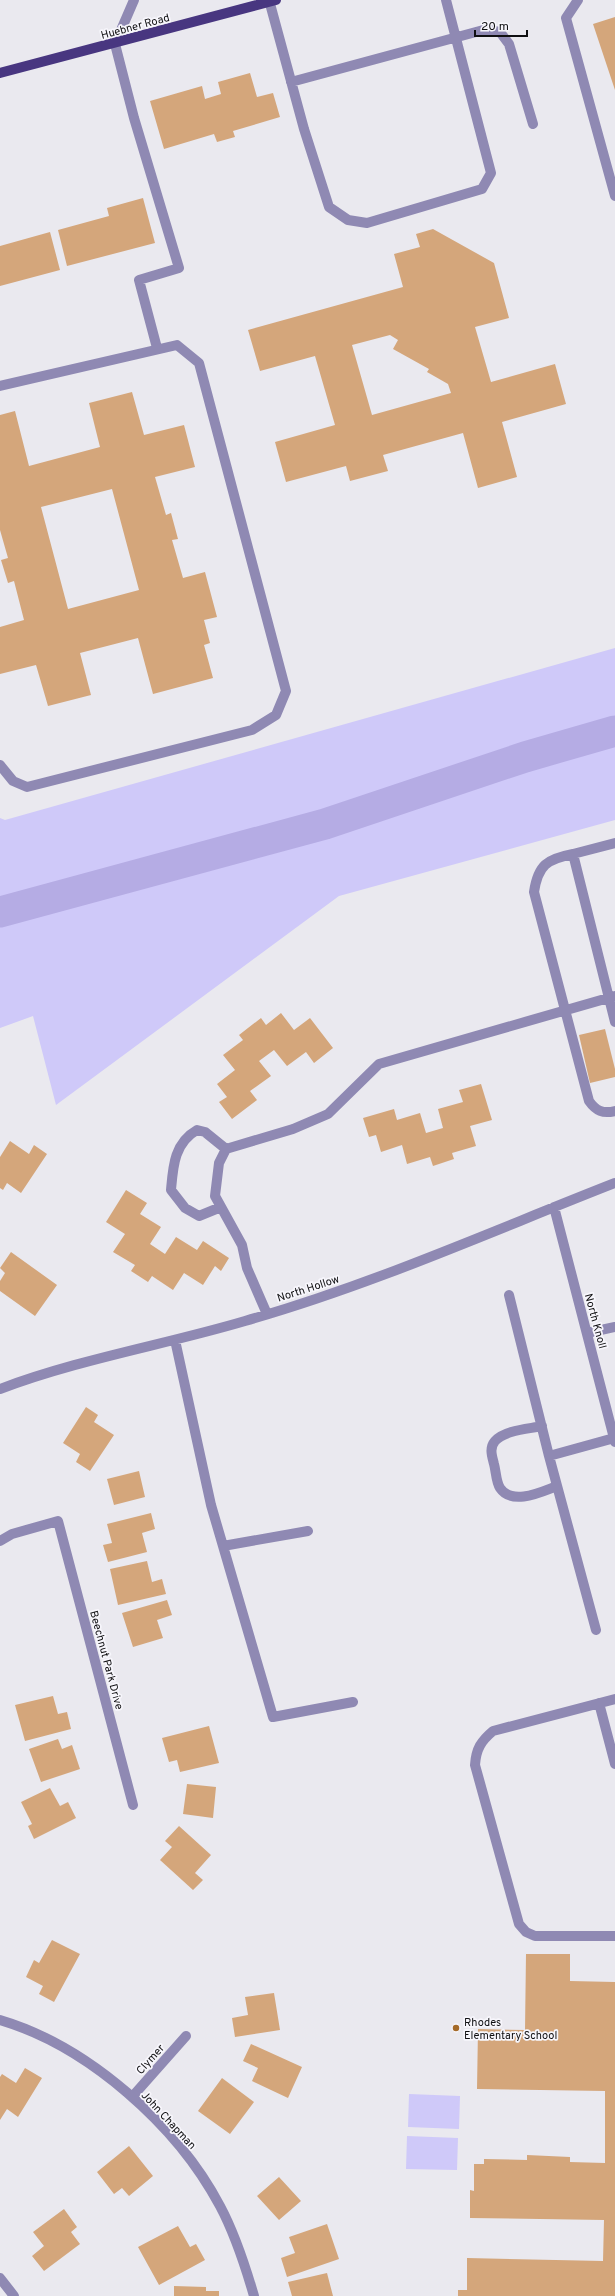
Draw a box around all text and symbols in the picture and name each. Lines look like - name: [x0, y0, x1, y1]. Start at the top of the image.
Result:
- street label: Huebner Road: [99, 11, 171, 43]
- scale bar: [475, 12, 527, 38]
- text: 20 m: [481, 19, 509, 35]
- street label: North Hollow: [275, 1272, 341, 1306]
- street label: North Knoll: [581, 1292, 609, 1350]
- street label: Beechnut Park Drive: [86, 1609, 126, 1711]
- place label: Rhodes Elementary School: [464, 2016, 557, 2043]
- marker: Rhodes Elementary School: [451, 2023, 461, 2033]
- street label: Clymer: [134, 2041, 168, 2078]
- street label: John Chapman: [138, 2089, 199, 2153]

